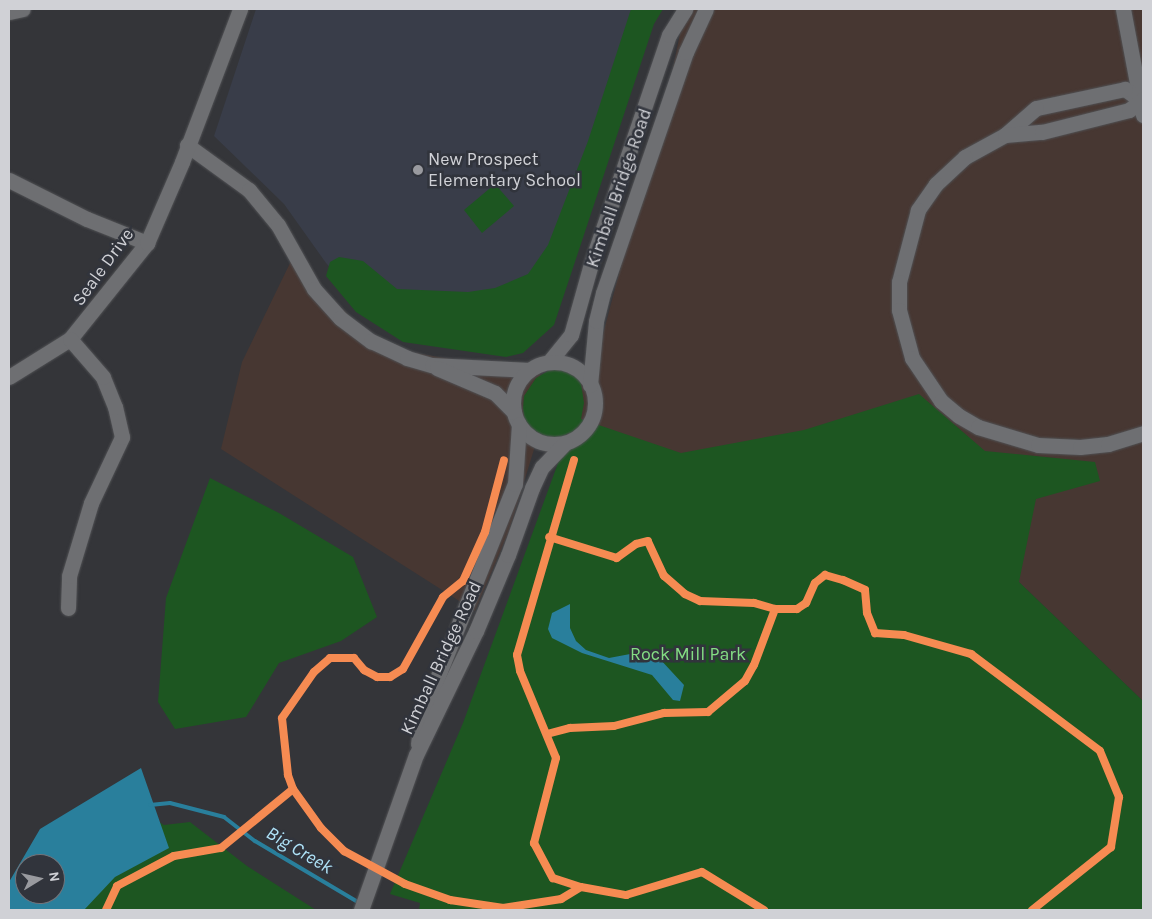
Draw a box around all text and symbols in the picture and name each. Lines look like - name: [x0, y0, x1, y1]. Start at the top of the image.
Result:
- street label: Kimball Bridge Road: [582, 106, 656, 270]
- place label: New Prospect Elementary School: [428, 149, 581, 192]
- marker: New Prospect Elementary School: [412, 164, 424, 176]
- street label: Seale Drive: [68, 224, 138, 310]
- street label: Kimball Bridge Road: [396, 578, 486, 738]
- park label: Rock Mill Park: [630, 643, 746, 665]
- water label: Big Creek: [262, 822, 336, 880]
- north arrow: [15, 854, 65, 904]
- text: N: [45, 870, 64, 883]

